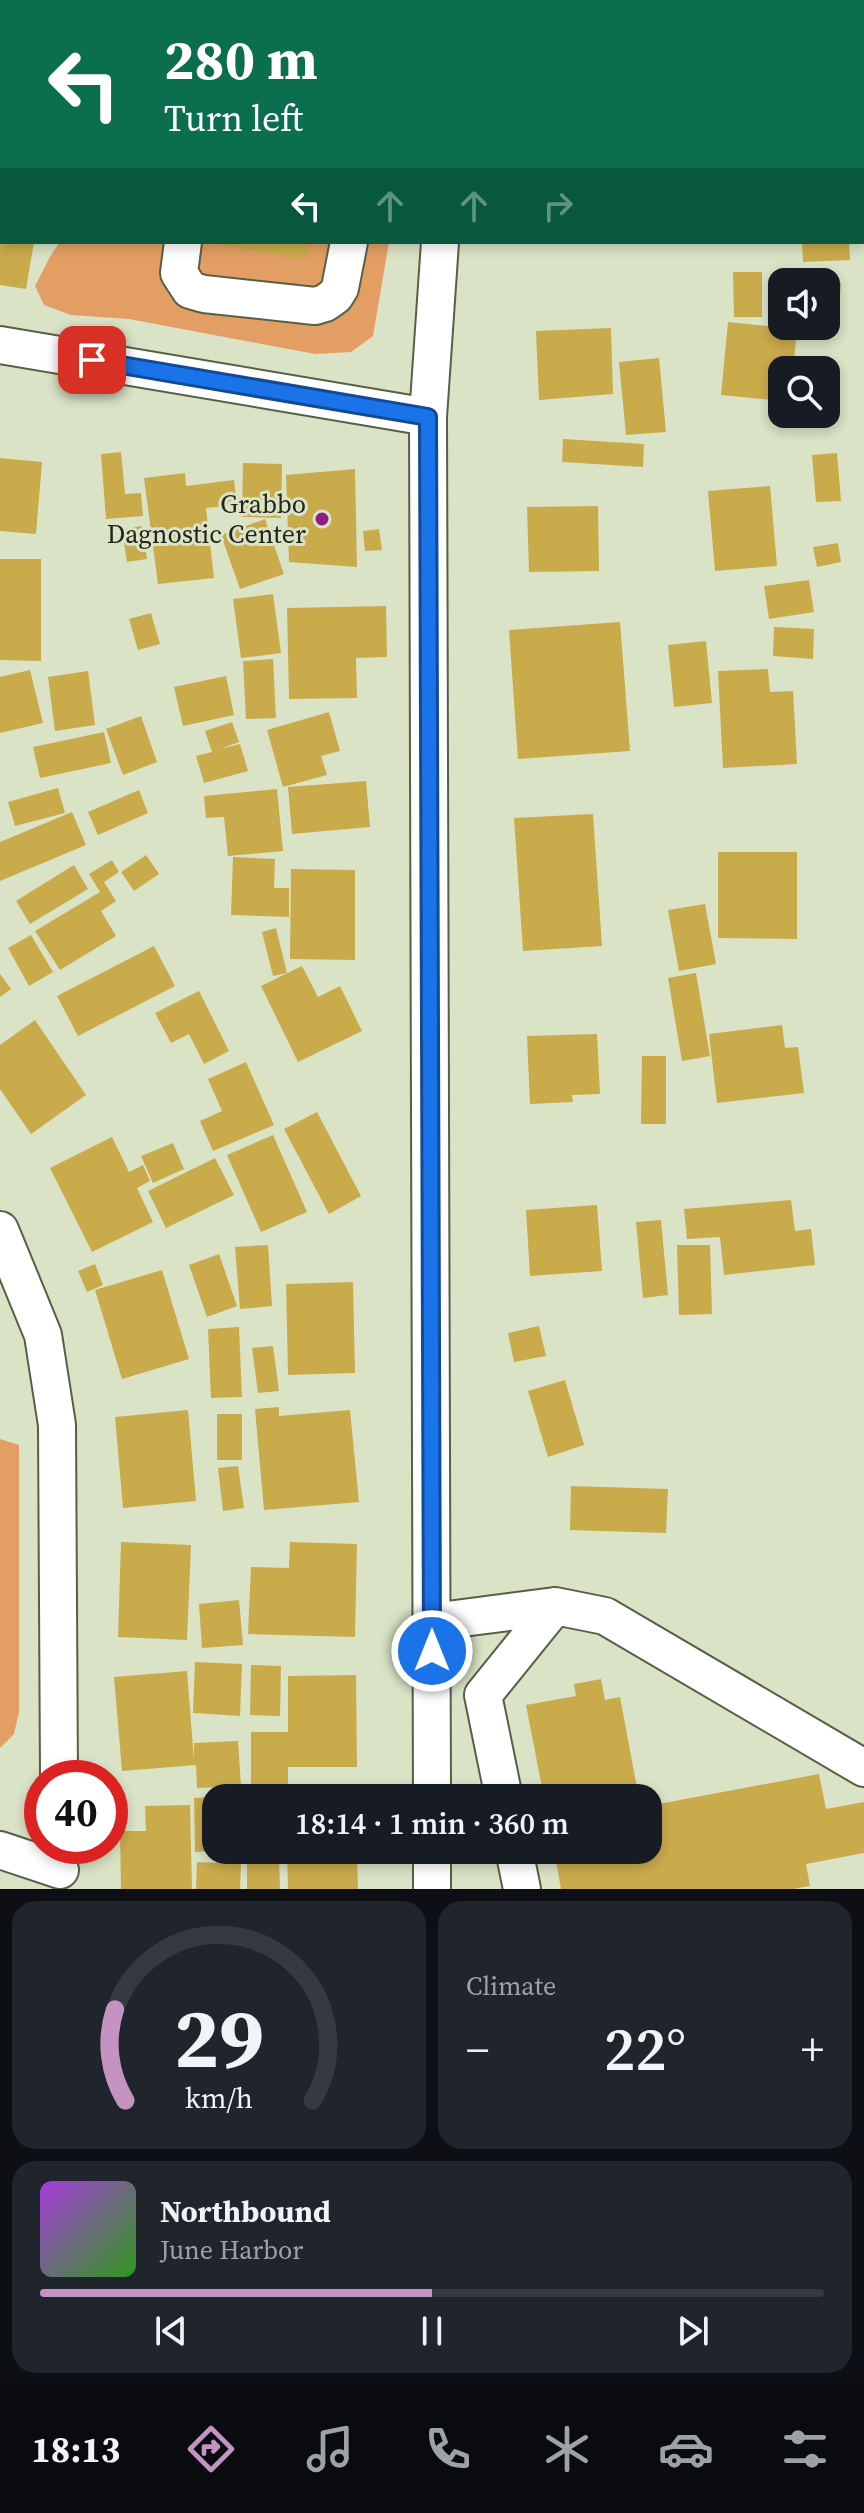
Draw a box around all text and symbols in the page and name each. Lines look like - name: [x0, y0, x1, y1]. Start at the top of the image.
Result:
- text: 280 m: [164, 21, 318, 98]
- icon: left: [32, 32, 136, 136]
- text: Turn left: [164, 94, 303, 143]
- icon: left: [284, 184, 328, 228]
- icon: ahead: [368, 184, 412, 228]
- icon: ahead: [452, 184, 496, 228]
- icon: right: [536, 184, 580, 228]
- map controls: [768, 268, 840, 428]
- button: sound: [768, 268, 840, 340]
- pin: [58, 326, 126, 394]
- icon: arrive: [70, 338, 114, 382]
- button: search: [768, 356, 840, 428]
- place label: Grabbo Dagnostic Center: [107, 486, 306, 552]
- marker: Grabbo Dagnostic Center: [313, 510, 331, 528]
- position arrow: [390, 1609, 474, 1693]
- speed limit sign: 40: [24, 1760, 128, 1864]
- text: 18:14 · 1 min · 360 m: [295, 1803, 569, 1844]
- text: Climate: [466, 1968, 556, 2004]
- text: 29: [174, 1981, 264, 2095]
- text: 22°: [604, 2008, 686, 2090]
- text: −: [466, 2019, 489, 2080]
- text: +: [801, 2019, 824, 2080]
- text: km/h: [185, 2078, 253, 2118]
- text: Northbound: [160, 2191, 331, 2232]
- text: June Harbor: [160, 2232, 303, 2268]
- icon: previous: [149, 2309, 193, 2353]
- icon: pause: [410, 2309, 454, 2353]
- icon: next: [671, 2309, 715, 2353]
- icon: directions: [183, 2421, 239, 2477]
- icon: music: [302, 2421, 358, 2477]
- icon: phone: [420, 2421, 476, 2477]
- icon: climate: [539, 2421, 595, 2477]
- icon: car: [658, 2421, 714, 2477]
- icon: filters: [777, 2421, 833, 2477]
- text: 18:13: [31, 2425, 120, 2474]

